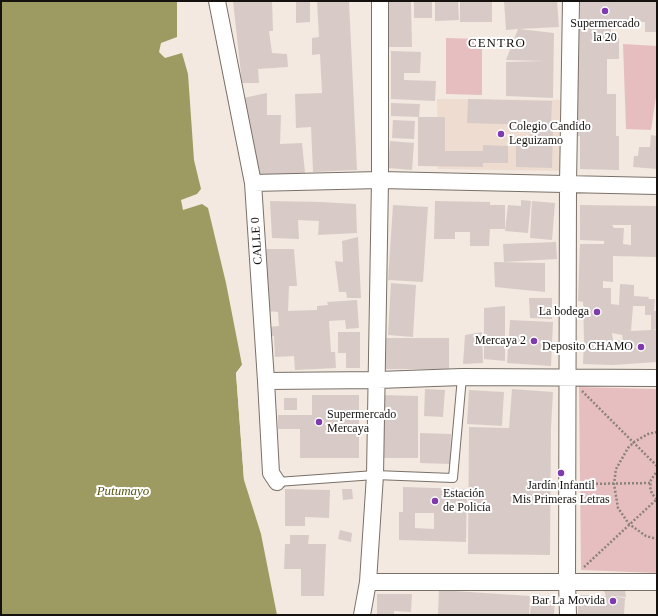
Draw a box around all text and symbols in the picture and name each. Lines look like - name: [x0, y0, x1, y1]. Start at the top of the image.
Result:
- marker: Supermercado la 20: [600, 6, 610, 16]
- place label: Supermercado la 20: [570, 17, 640, 45]
- district label: CENTRO: [468, 36, 526, 52]
- place label: Colegio Candido Leguizamo: [509, 120, 591, 148]
- marker: Colegio Candido Leguizamo: [496, 129, 506, 139]
- street label: CALLE 0: [248, 217, 266, 265]
- place label: La bodega: [539, 305, 589, 319]
- marker: La bodega: [592, 307, 602, 317]
- place label: Mercaya 2: [475, 334, 526, 348]
- marker: Mercaya 2: [529, 336, 539, 346]
- place label: Deposito CHAMO: [542, 340, 633, 354]
- marker: Deposito CHAMO: [636, 342, 646, 352]
- place label: Supermercado Mercaya: [327, 408, 396, 436]
- marker: Supermercado Mercaya: [314, 417, 324, 427]
- marker: Jardín Infantil Mis Primeras Letras: [556, 468, 566, 478]
- place label: Jardín Infantil Mis Primeras Letras: [512, 479, 610, 507]
- water label: Putumayo: [97, 484, 149, 500]
- place label: Estación de Policía: [443, 487, 491, 515]
- marker: Estación de Policía: [430, 496, 440, 506]
- place label: Bar La Movida: [532, 594, 605, 608]
- marker: Bar La Movida: [608, 596, 618, 606]

